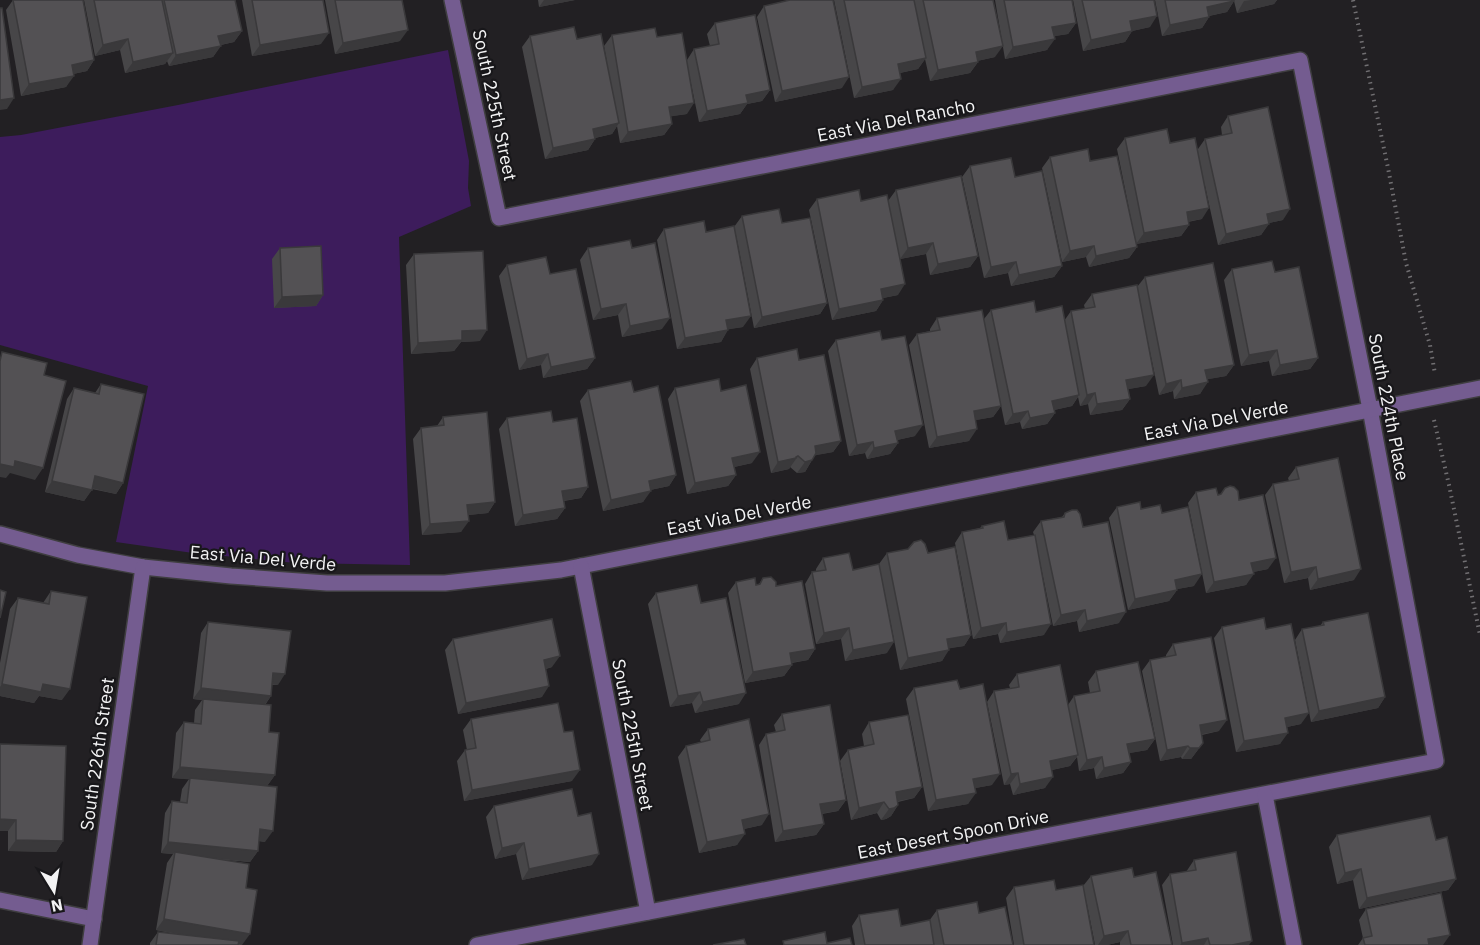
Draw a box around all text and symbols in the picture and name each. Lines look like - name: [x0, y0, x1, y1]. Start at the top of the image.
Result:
- street label: South 225th Street: [468, 27, 522, 183]
- street label: East Via Del Rancho: [815, 93, 977, 147]
- street label: South 224th Place: [1363, 332, 1415, 482]
- street label: East Via Del Verde: [1142, 395, 1290, 445]
- street label: East Via Del Verde: [665, 490, 813, 540]
- street label: East Via Del Verde: [189, 540, 337, 576]
- street label: South 225th Street: [607, 657, 659, 813]
- street label: South 226th Street: [75, 676, 119, 832]
- street label: East Desert Spoon Drive: [855, 804, 1051, 864]
- north arrow: [24, 861, 84, 921]
- text: N: [49, 895, 64, 917]

